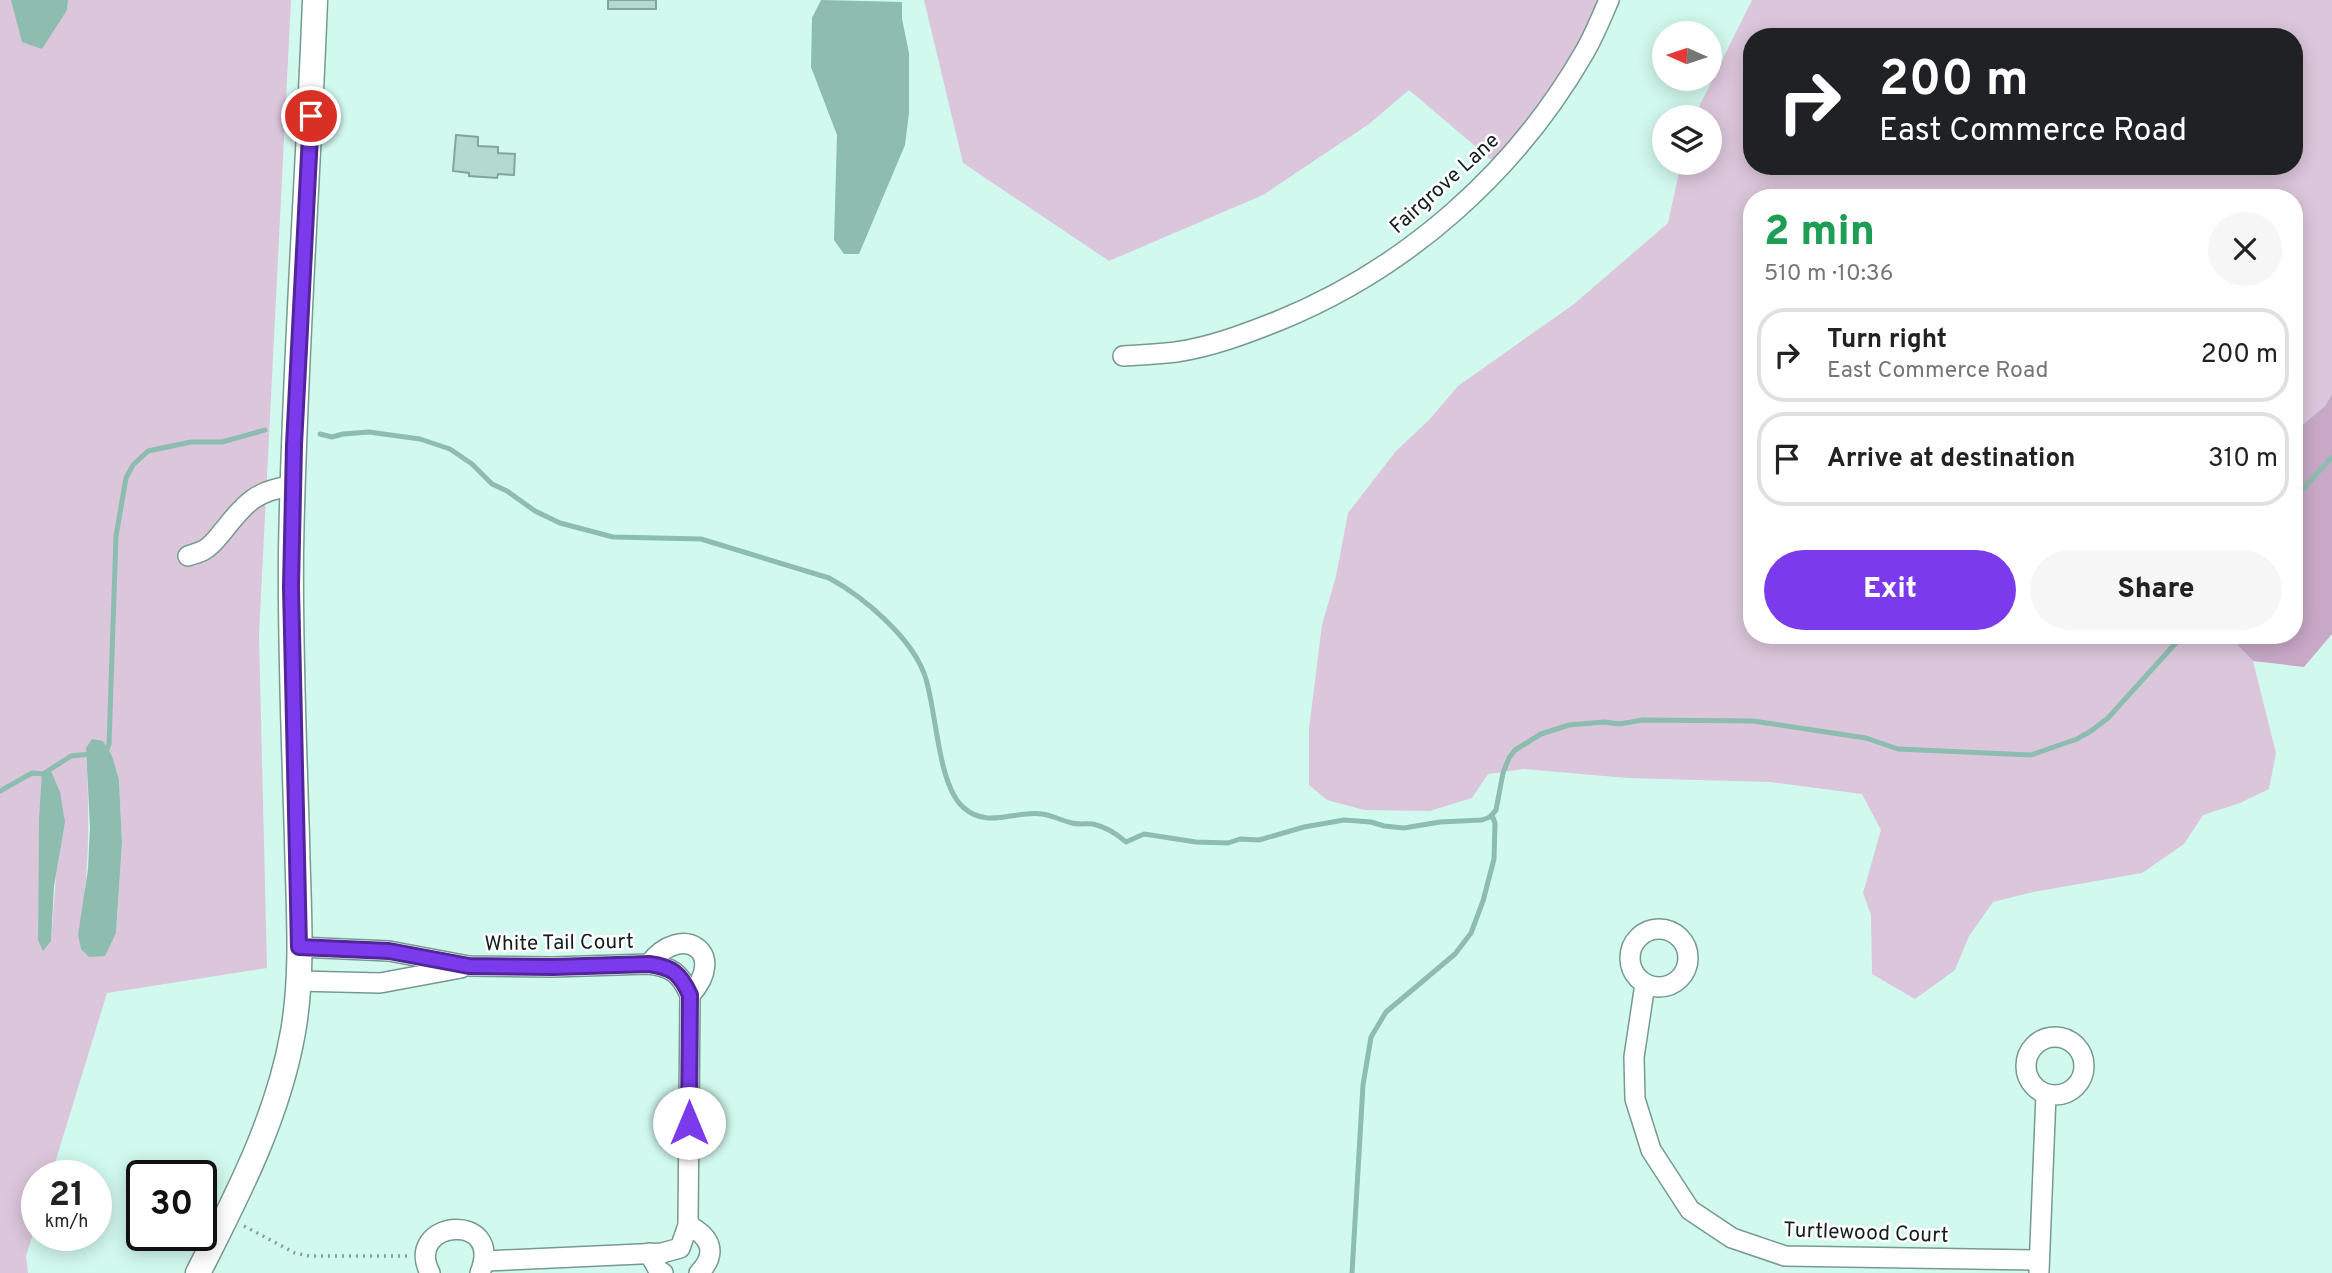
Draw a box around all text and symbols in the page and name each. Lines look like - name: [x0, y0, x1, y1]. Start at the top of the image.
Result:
- north arrow: [1652, 21, 1722, 91]
- map controls: [1652, 21, 1722, 175]
- text: 200 m: [1879, 51, 2029, 113]
- icon: right: [1764, 56, 1855, 147]
- pin: [281, 86, 341, 146]
- icon: arrive: [292, 97, 330, 135]
- button: layers: [1652, 105, 1722, 175]
- text: East Commerce Road: [1879, 112, 2187, 152]
- street label: Fairgrove Lane: [1384, 128, 1506, 241]
- text: 2 min: [1764, 207, 1875, 260]
- button: close: [2208, 212, 2282, 286]
- text: 510 m · 10:36: [1764, 260, 1893, 289]
- text: Turn right: [1827, 324, 1947, 357]
- icon: right: [1768, 336, 1806, 374]
- text: 200 m: [2201, 339, 2278, 372]
- text: East Commerce Road: [1827, 357, 2048, 386]
- icon: arrive: [1768, 440, 1806, 478]
- text: Arrive at destination: [1827, 443, 2075, 476]
- text: 310 m: [2208, 443, 2278, 476]
- button: Exit: [1764, 550, 2016, 630]
- button: Share: [2030, 550, 2282, 630]
- street label: White Tail Court: [484, 929, 634, 958]
- position arrow: [652, 1086, 726, 1160]
- speed limit sign: 30: [126, 1160, 217, 1251]
- text: 21: [49, 1174, 84, 1218]
- text: km/h: [45, 1211, 88, 1234]
- street label: Turtlewood Court: [1783, 1217, 1949, 1250]

